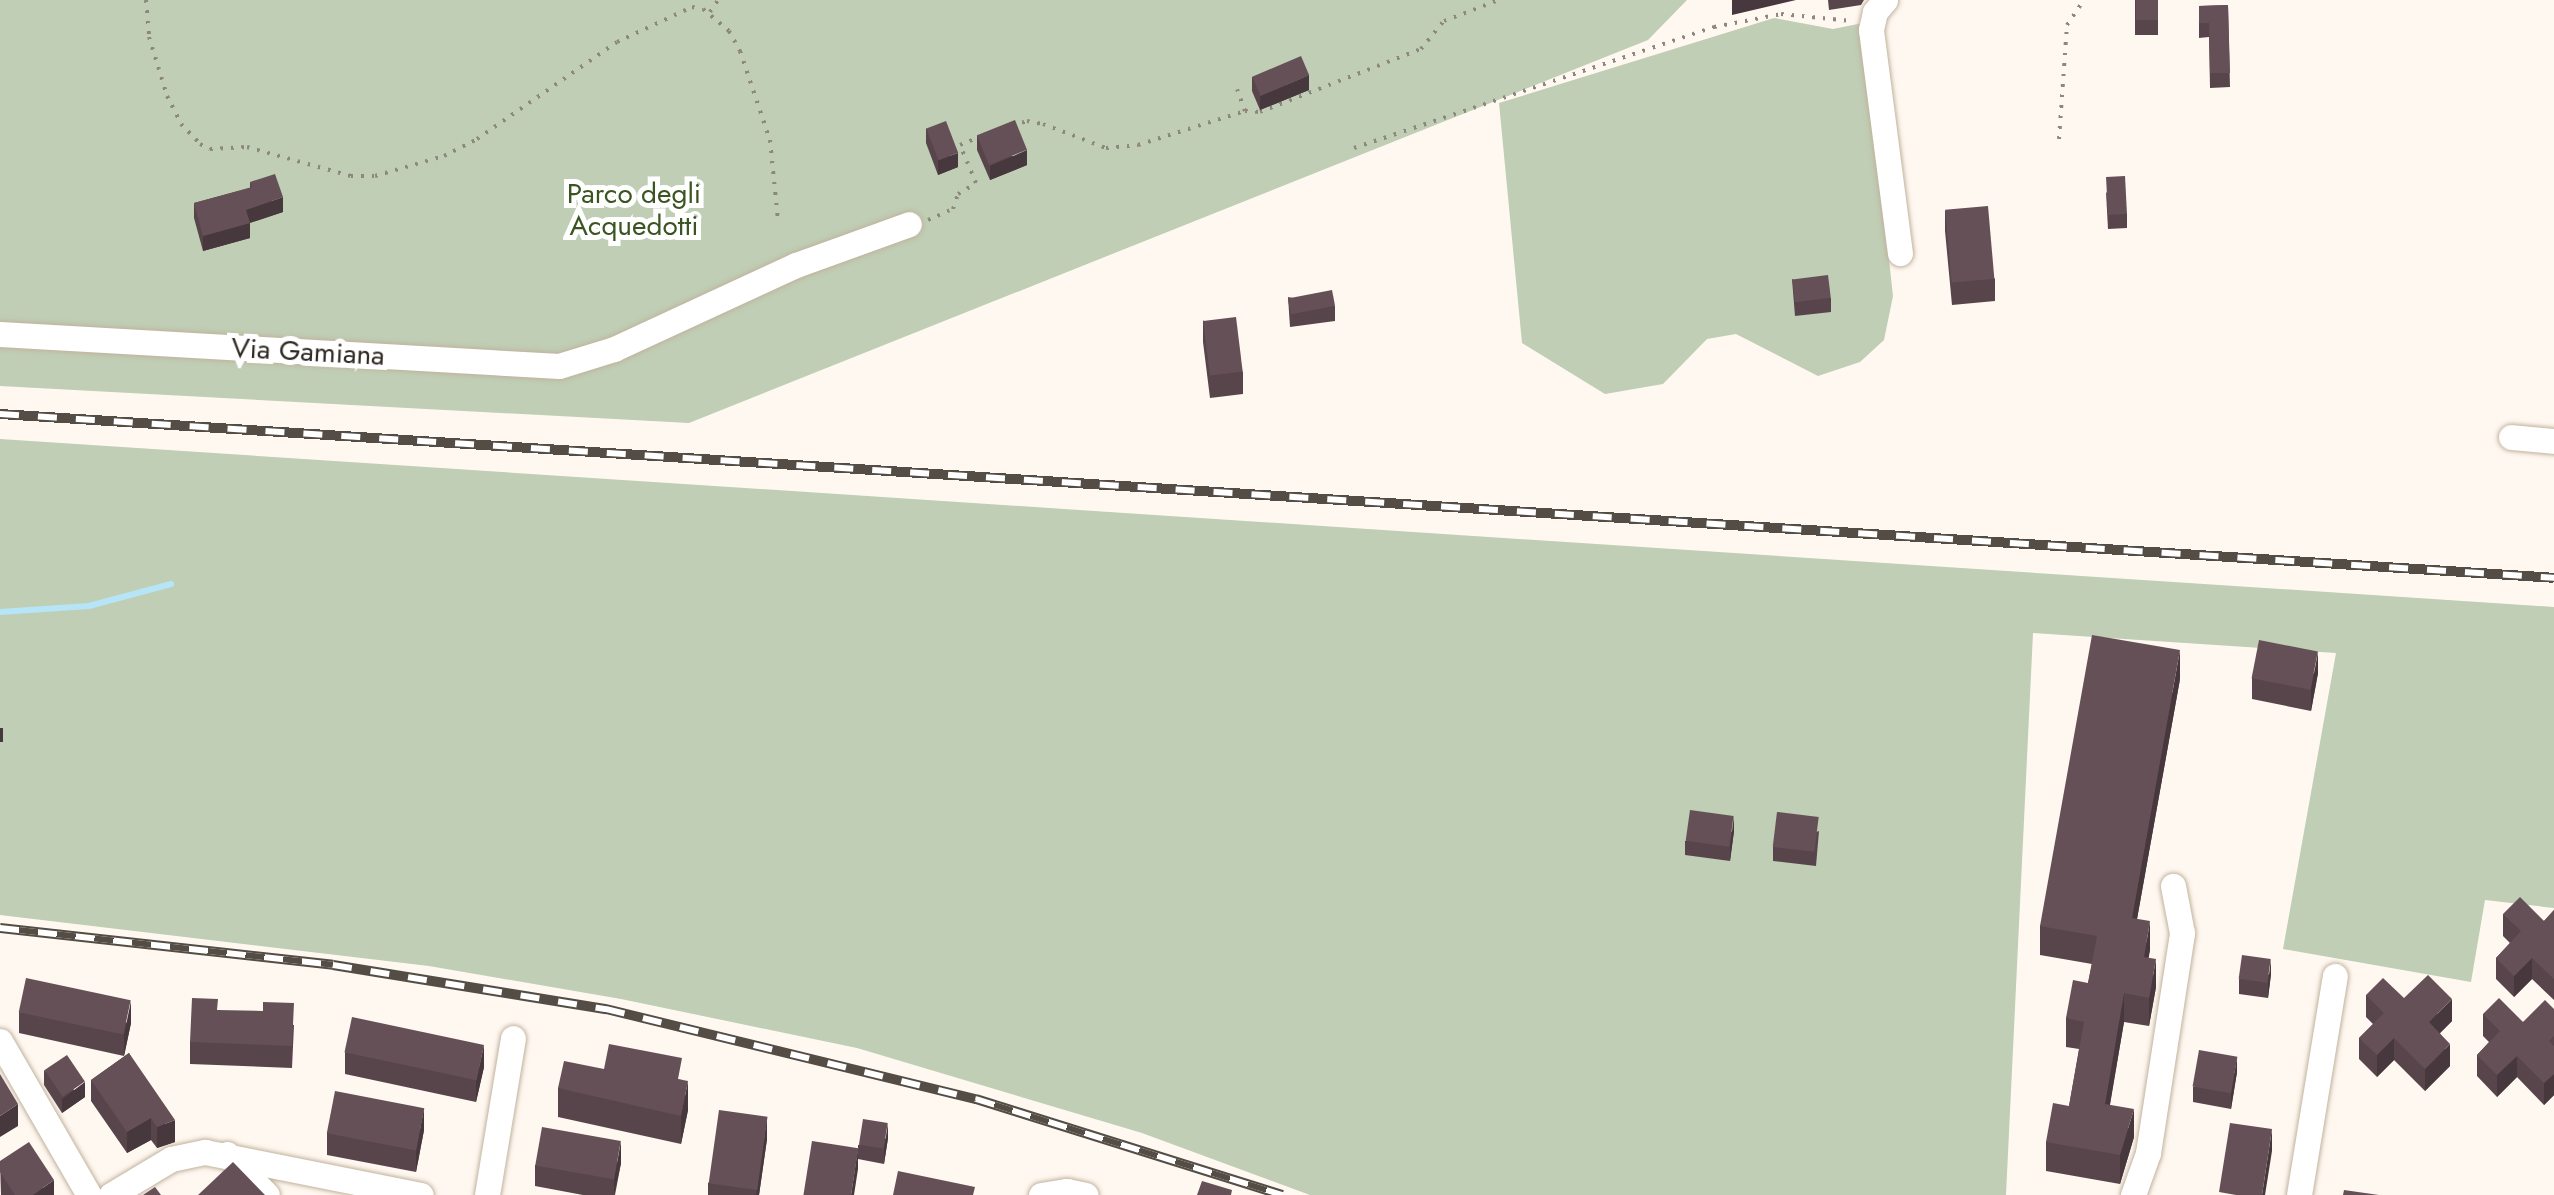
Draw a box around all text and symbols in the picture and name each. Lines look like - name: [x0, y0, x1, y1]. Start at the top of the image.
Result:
- park label: Parco degli Acquedotti: [567, 177, 701, 243]
- street label: Via Gamiana: [230, 331, 386, 373]

